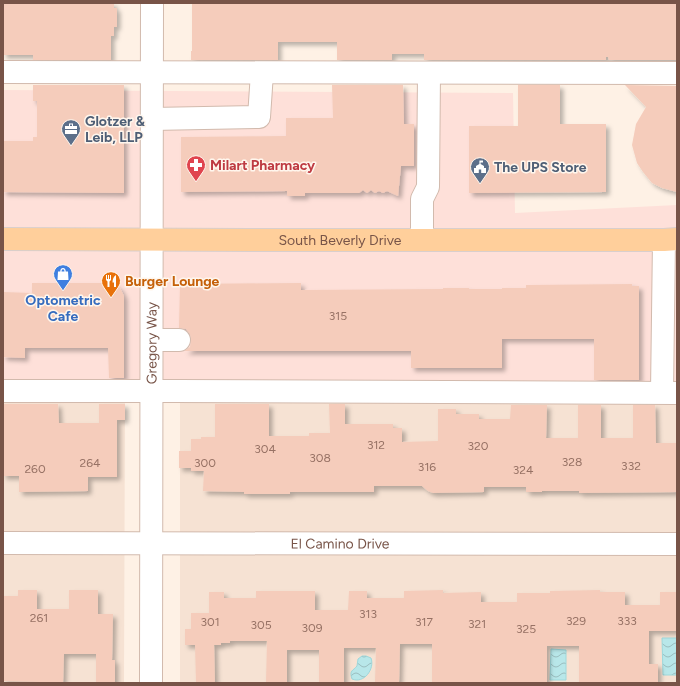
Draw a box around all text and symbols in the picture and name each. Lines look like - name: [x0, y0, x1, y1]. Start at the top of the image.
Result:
- place label: Glotzer & Leib, LLP: [85, 113, 146, 146]
- office icon: Glotzer & Leib, LLP: [60, 118, 82, 146]
- pharmacy icon: Milart Pharmacy: [185, 154, 207, 182]
- public building icon: The UPS Store: [469, 156, 491, 184]
- place label: Milart Pharmacy: [210, 157, 316, 174]
- place label: The UPS Store: [494, 159, 587, 176]
- street label: South Beverly Drive: [278, 232, 402, 249]
- shop icon: Optometric Cafe: [52, 263, 74, 291]
- restaurant icon: Burger Lounge: [100, 270, 122, 298]
- place label: Burger Lounge: [125, 273, 220, 290]
- place label: Optometric Cafe: [25, 292, 101, 325]
- street label: Gregory Way: [143, 301, 161, 384]
- house number: 315: [329, 309, 347, 323]
- house number: 312: [367, 438, 385, 452]
- house number: 320: [468, 439, 489, 453]
- house number: 304: [254, 442, 276, 456]
- house number: 308: [309, 451, 331, 465]
- house number: 328: [562, 455, 582, 469]
- house number: 264: [80, 456, 101, 470]
- house number: 300: [194, 456, 216, 470]
- house number: 332: [621, 459, 641, 473]
- house number: 316: [418, 460, 436, 474]
- house number: 260: [24, 462, 46, 476]
- house number: 324: [513, 463, 534, 477]
- street label: El Camino Drive: [290, 535, 390, 553]
- house number: 313: [359, 607, 377, 621]
- house number: 261: [30, 611, 48, 625]
- house number: 329: [566, 614, 586, 628]
- house number: 333: [617, 614, 637, 628]
- house number: 301: [200, 615, 220, 629]
- house number: 317: [415, 615, 434, 629]
- house number: 321: [468, 617, 486, 631]
- house number: 305: [250, 618, 272, 632]
- house number: 309: [301, 621, 323, 635]
- house number: 325: [516, 622, 536, 636]

